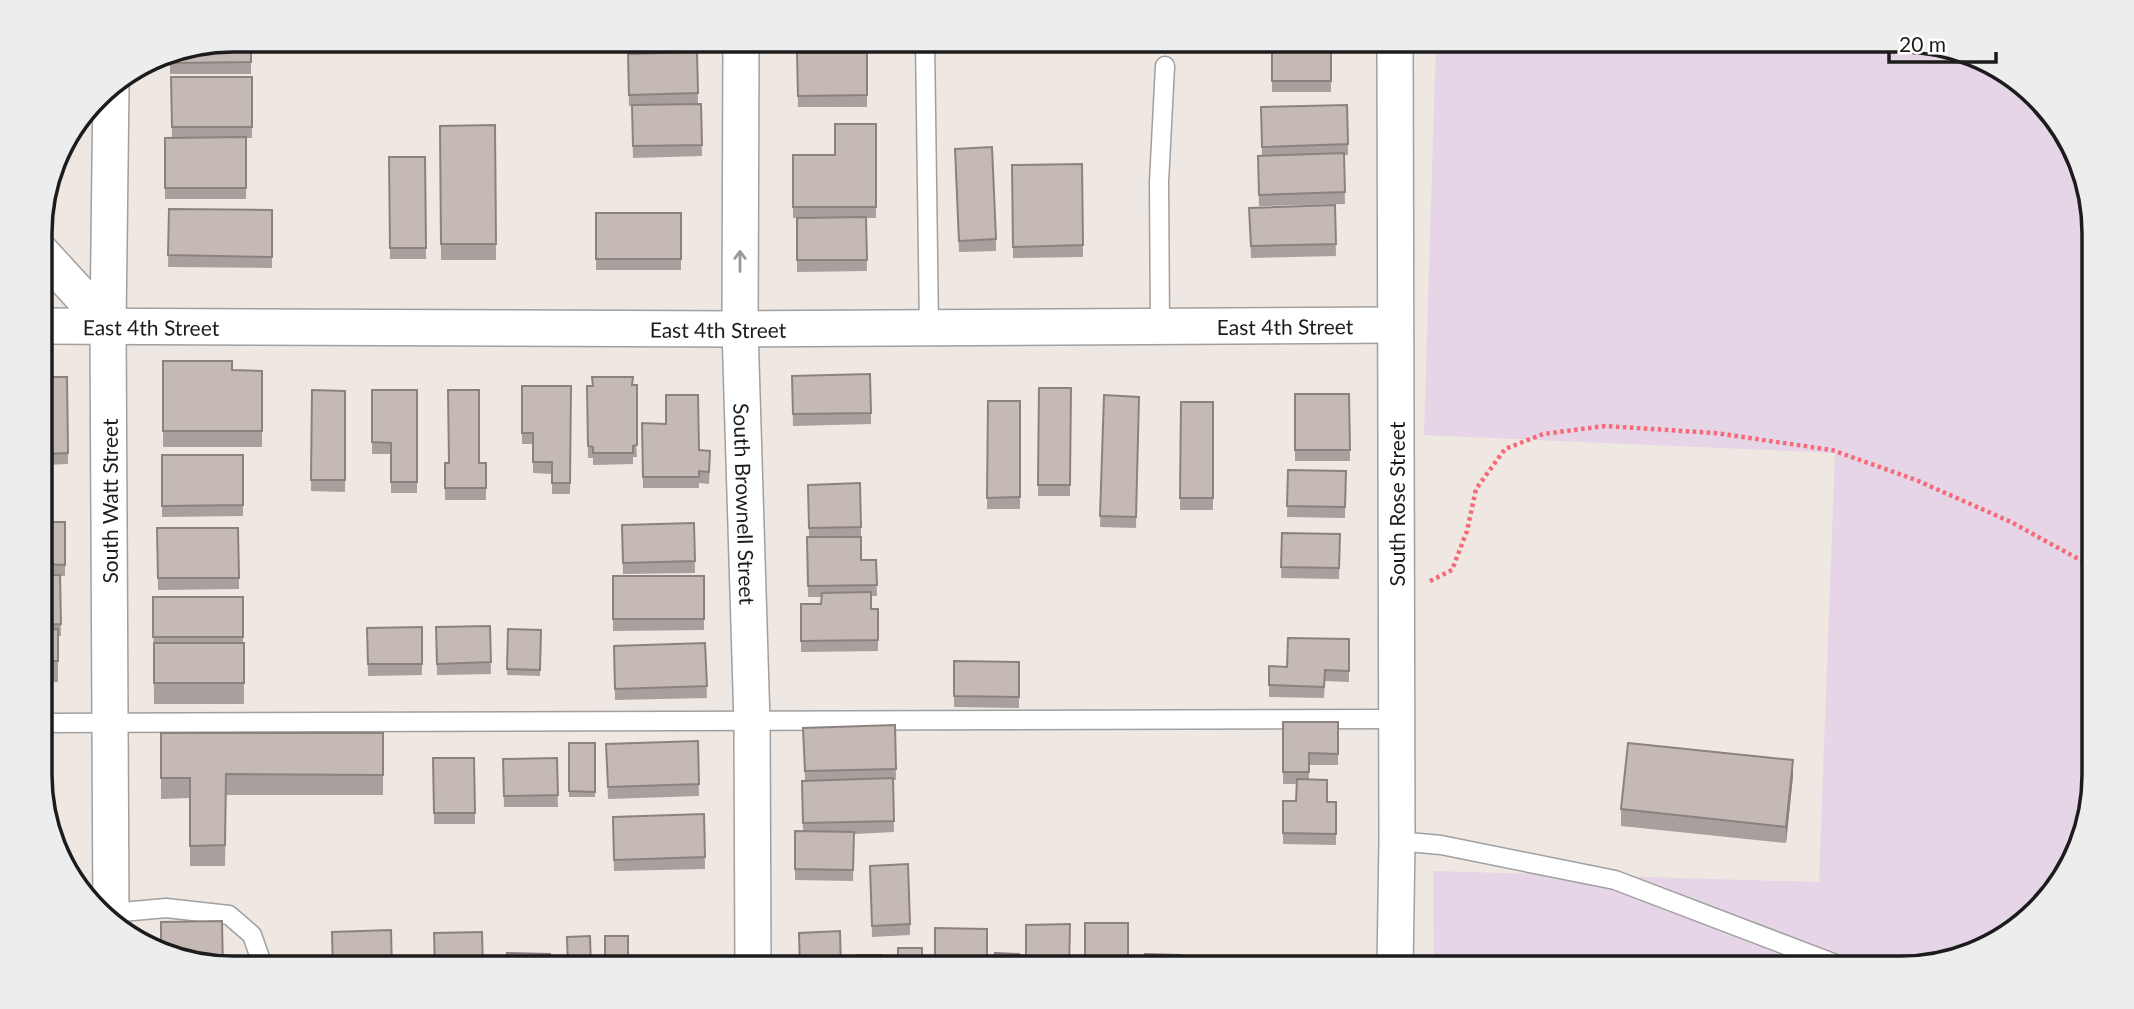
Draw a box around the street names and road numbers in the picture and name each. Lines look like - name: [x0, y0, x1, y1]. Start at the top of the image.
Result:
- street label: East 4th Street: [1217, 313, 1354, 339]
- street label: East 4th Street: [83, 314, 220, 339]
- street label: East 4th Street: [650, 316, 787, 342]
- street label: South Brownell Street: [730, 403, 761, 606]
- street label: South Watt Street: [97, 418, 122, 584]
- street label: South Rose Street: [1384, 421, 1409, 586]

